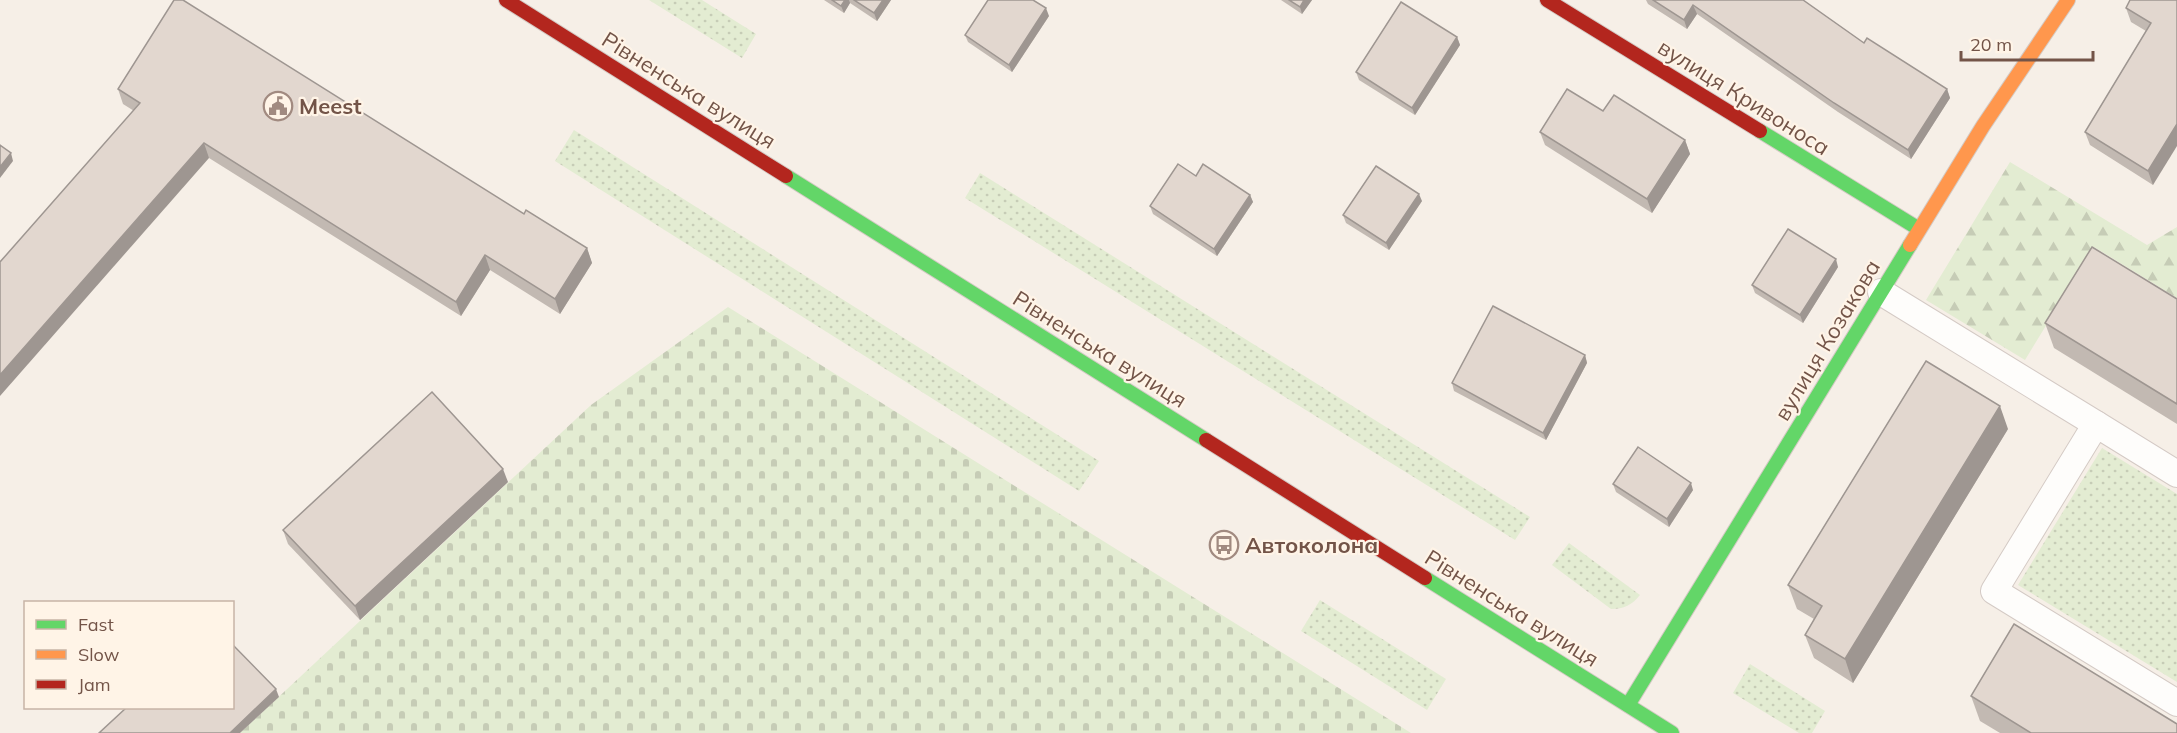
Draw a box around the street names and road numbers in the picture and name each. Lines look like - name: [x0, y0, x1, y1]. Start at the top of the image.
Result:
- street label: Рівненська вулиця: [597, 25, 781, 155]
- street label: вулиця Кривоноса: [1653, 33, 1835, 161]
- street label: вулиця Козакова: [1768, 254, 1886, 426]
- street label: Рівненська вулиця: [1008, 284, 1192, 414]
- street label: Рівненська вулиця: [1420, 543, 1604, 673]

